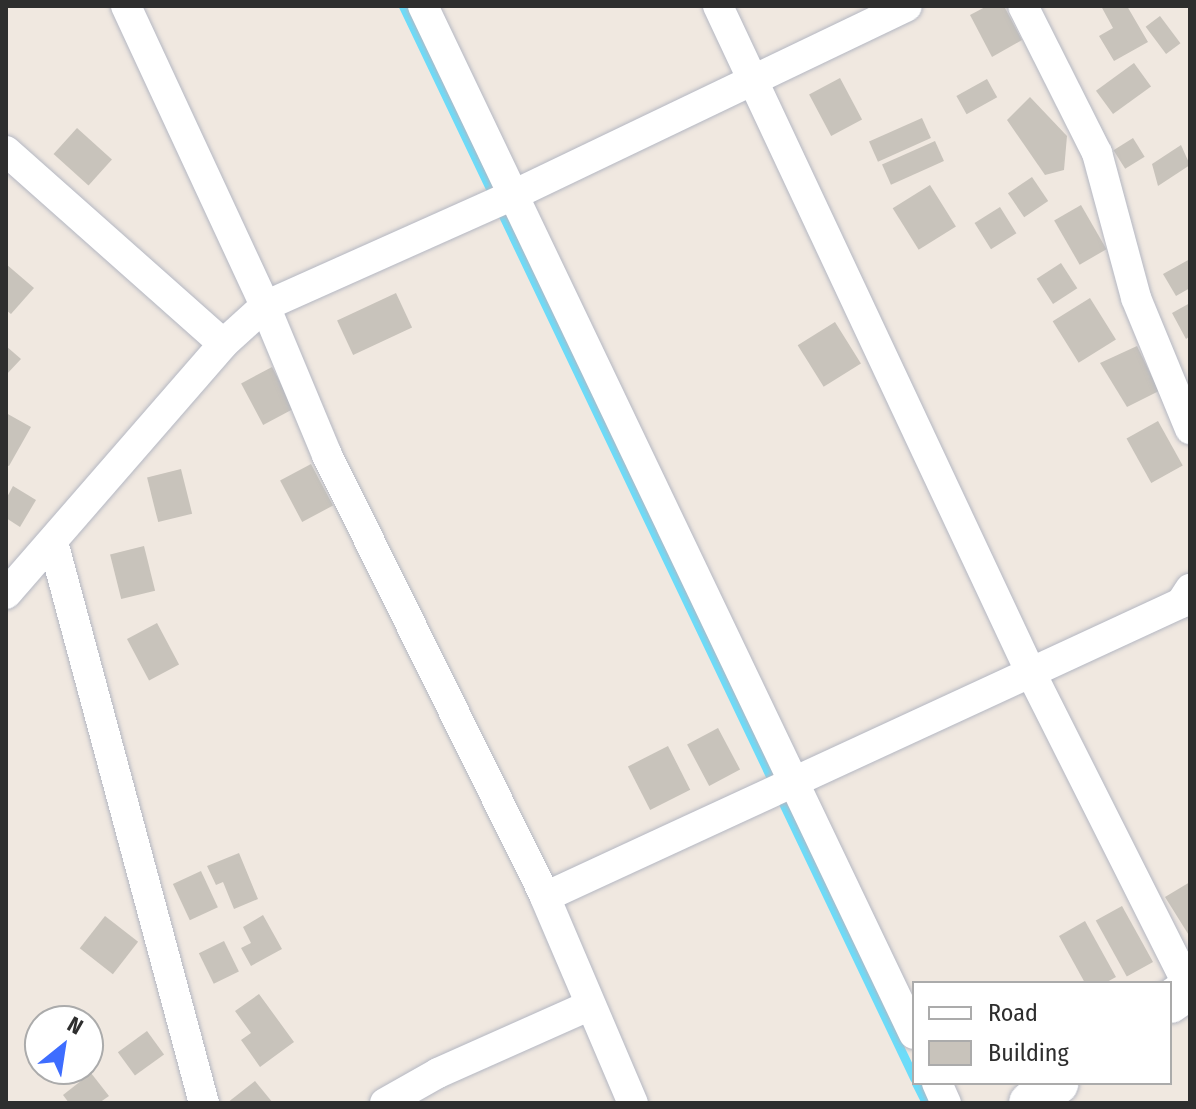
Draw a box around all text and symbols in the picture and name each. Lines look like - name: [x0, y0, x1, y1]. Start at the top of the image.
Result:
- legend: [912, 981, 1172, 1085]
- text: Road: [988, 999, 1038, 1027]
- north arrow: [24, 1005, 104, 1085]
- text: N: [63, 1011, 88, 1041]
- text: Building: [988, 1039, 1069, 1067]

